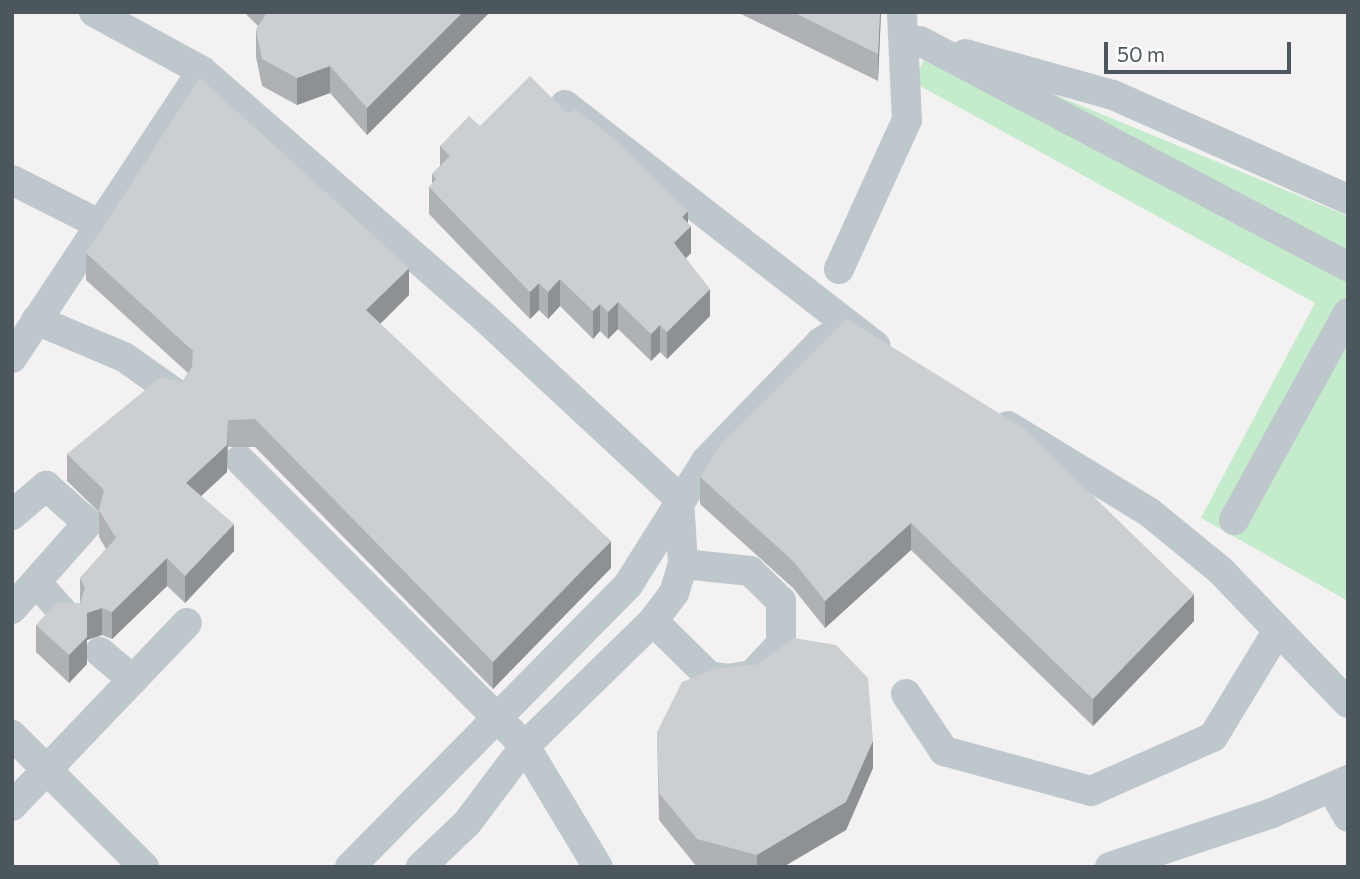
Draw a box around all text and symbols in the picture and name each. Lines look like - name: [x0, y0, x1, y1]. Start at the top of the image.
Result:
- scale bar: [1108, 28, 1295, 72]
- text: 50 m: [1117, 41, 1165, 66]

